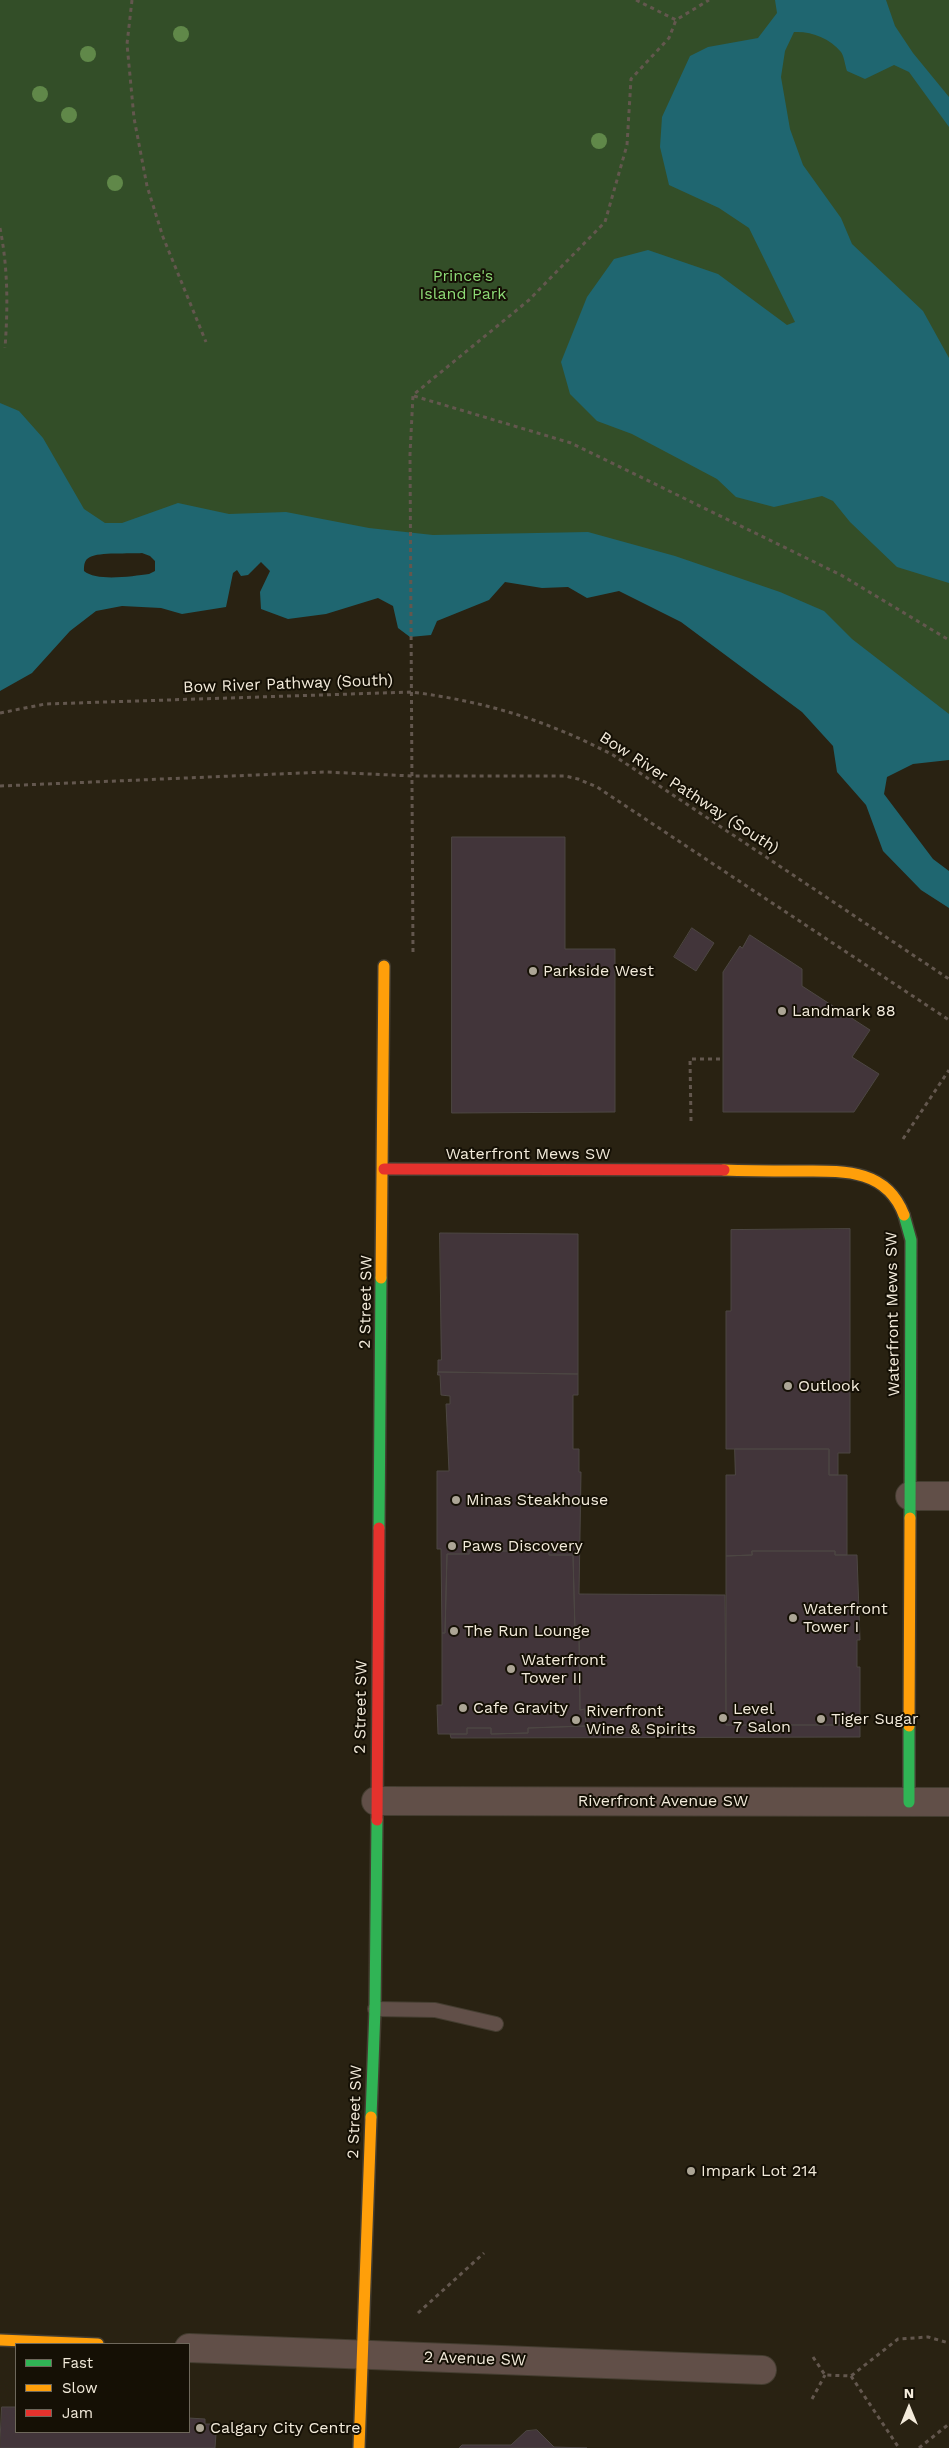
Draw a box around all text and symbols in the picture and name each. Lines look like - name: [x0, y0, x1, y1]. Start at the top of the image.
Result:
- park label: Prince's Island Park: [420, 266, 506, 304]
- street label: Bow River Pathway (South): [183, 671, 393, 697]
- street label: Bow River Pathway (South): [596, 728, 782, 858]
- place label: Parkside West: [543, 961, 654, 981]
- marker: Parkside West: [527, 965, 539, 977]
- place label: Landmark 88: [792, 1001, 896, 1021]
- marker: Landmark 88: [776, 1005, 788, 1017]
- street label: Waterfront Mews SW: [445, 1144, 611, 1164]
- street label: Waterfront Mews SW: [882, 1231, 904, 1397]
- street label: 2 Street SW: [356, 1255, 376, 1349]
- place label: Outlook: [798, 1376, 860, 1396]
- marker: Outlook: [782, 1380, 794, 1392]
- place label: Minas Steakhouse: [466, 1490, 608, 1510]
- marker: Minas Steakhouse: [450, 1494, 462, 1506]
- place label: Paws Discovery: [462, 1536, 583, 1556]
- marker: Paws Discovery: [446, 1540, 458, 1552]
- place label: Waterfront Tower I: [803, 1599, 888, 1637]
- marker: Waterfront Tower I: [787, 1612, 799, 1624]
- place label: The Run Lounge: [464, 1621, 590, 1641]
- marker: The Run Lounge: [448, 1625, 460, 1637]
- place label: Waterfront Tower II: [521, 1650, 606, 1688]
- street label: 2 Street SW: [351, 1660, 371, 1754]
- marker: Waterfront Tower II: [505, 1663, 517, 1675]
- place label: Cafe Gravity: [473, 1698, 568, 1718]
- place label: Level 7 Salon: [733, 1699, 791, 1737]
- place label: Riverfront Wine & Spirits: [586, 1701, 696, 1739]
- marker: Cafe Gravity: [457, 1702, 469, 1714]
- place label: Tiger Sugar: [831, 1709, 919, 1729]
- marker: Level 7 Salon: [717, 1712, 729, 1724]
- marker: Tiger Sugar: [815, 1713, 827, 1725]
- marker: Riverfront Wine & Spirits: [570, 1714, 582, 1726]
- street label: Riverfront Avenue SW: [578, 1791, 748, 1811]
- street label: 2 Street SW: [344, 2065, 366, 2159]
- place label: Impark Lot 214: [701, 2161, 817, 2181]
- marker: Impark Lot 214: [685, 2165, 697, 2177]
- legend: [15, 2343, 190, 2433]
- street label: 2 Avenue SW: [424, 2348, 526, 2370]
- text: Fast: [62, 2354, 93, 2372]
- text: Slow: [62, 2379, 98, 2397]
- north arrow: [884, 2383, 934, 2433]
- text: N: [904, 2385, 914, 2401]
- text: Jam: [62, 2404, 93, 2422]
- place label: Calgary City Centre: [210, 2418, 361, 2438]
- marker: Calgary City Centre: [194, 2422, 206, 2434]

